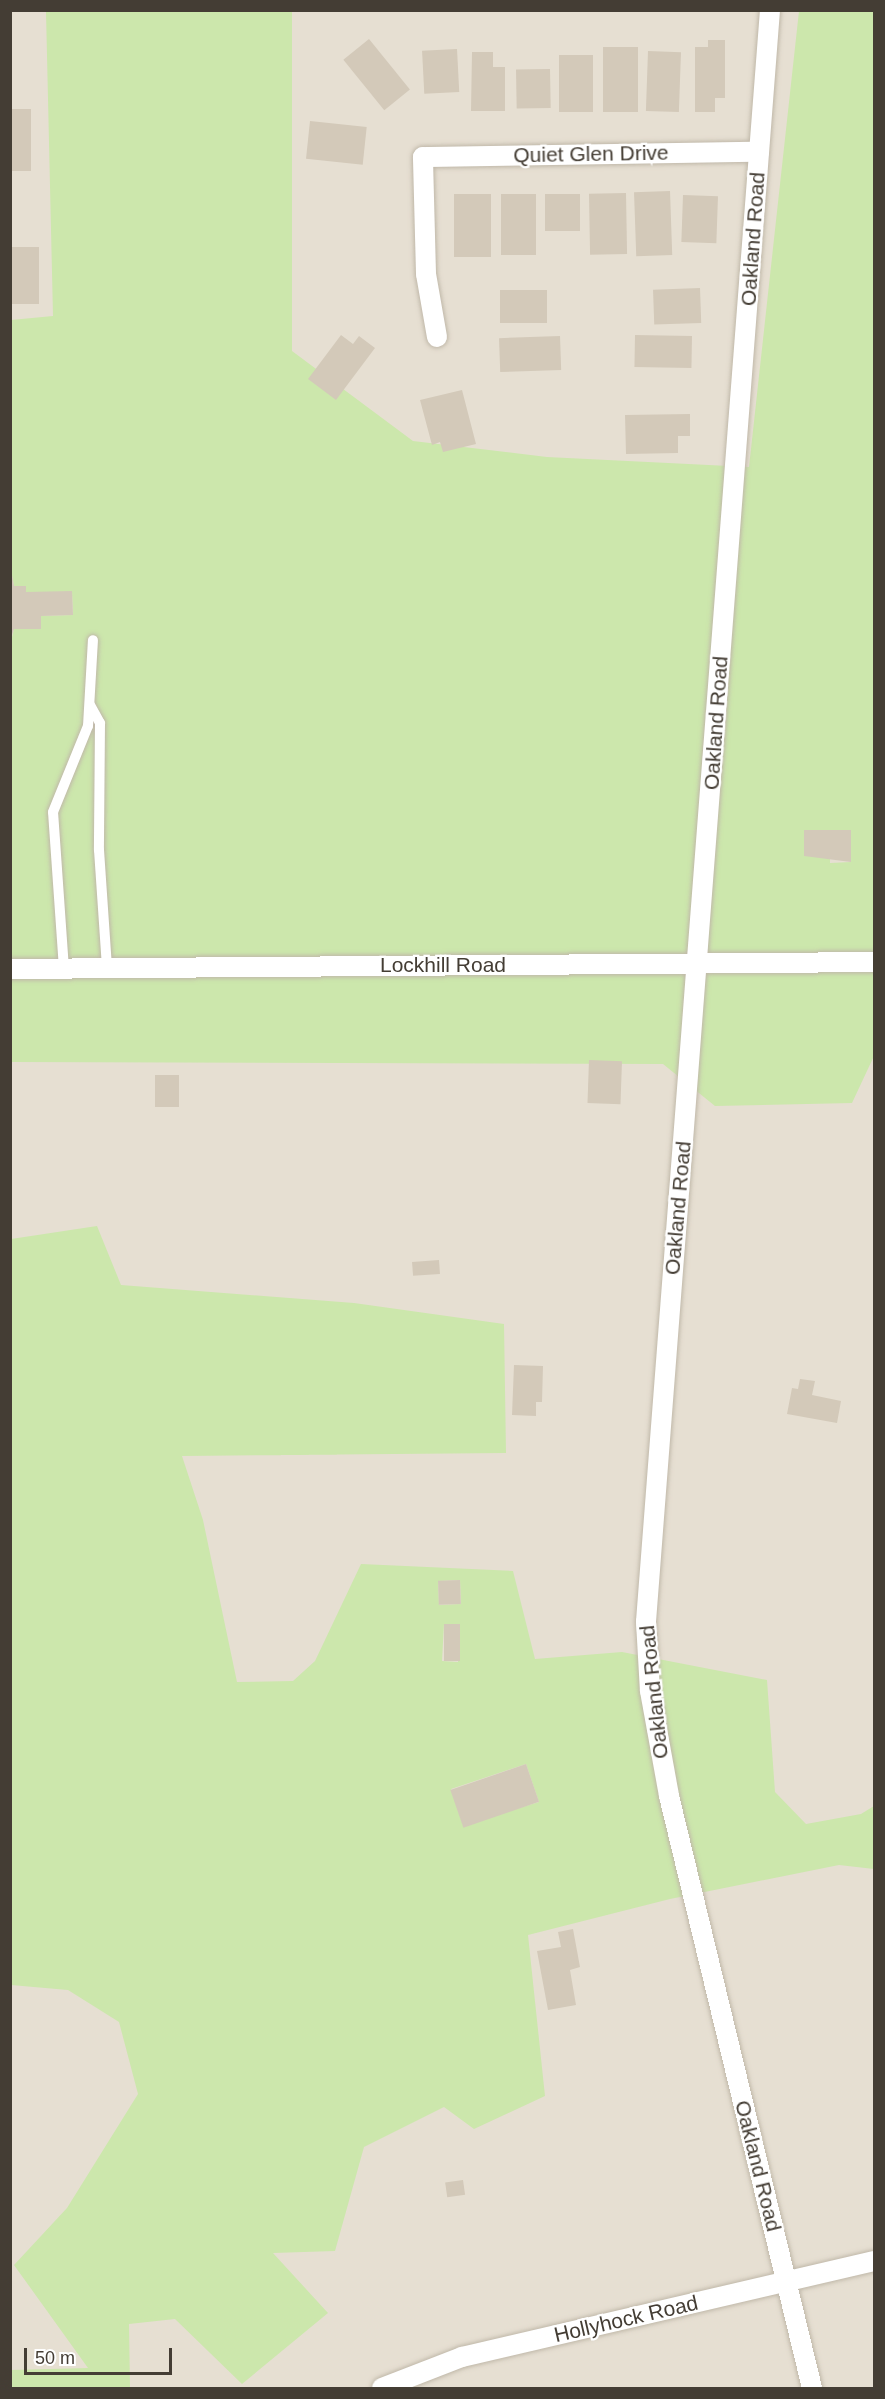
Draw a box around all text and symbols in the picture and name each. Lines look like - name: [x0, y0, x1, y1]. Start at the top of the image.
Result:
- street label: Quiet Glen Drive: [513, 140, 669, 168]
- street label: Oakland Road: [736, 171, 770, 307]
- street label: Oakland Road: [699, 655, 733, 791]
- street label: Lockhill Road: [380, 952, 506, 978]
- street label: Oakland Road: [660, 1140, 696, 1276]
- street label: Oakland Road: [634, 1624, 674, 1760]
- street label: Oakland Road: [730, 2098, 786, 2234]
- street label: Hollyhock Road: [552, 2290, 700, 2348]
- scale bar: [27, 2336, 176, 2374]
- text: 50 m: [35, 2348, 75, 2368]

